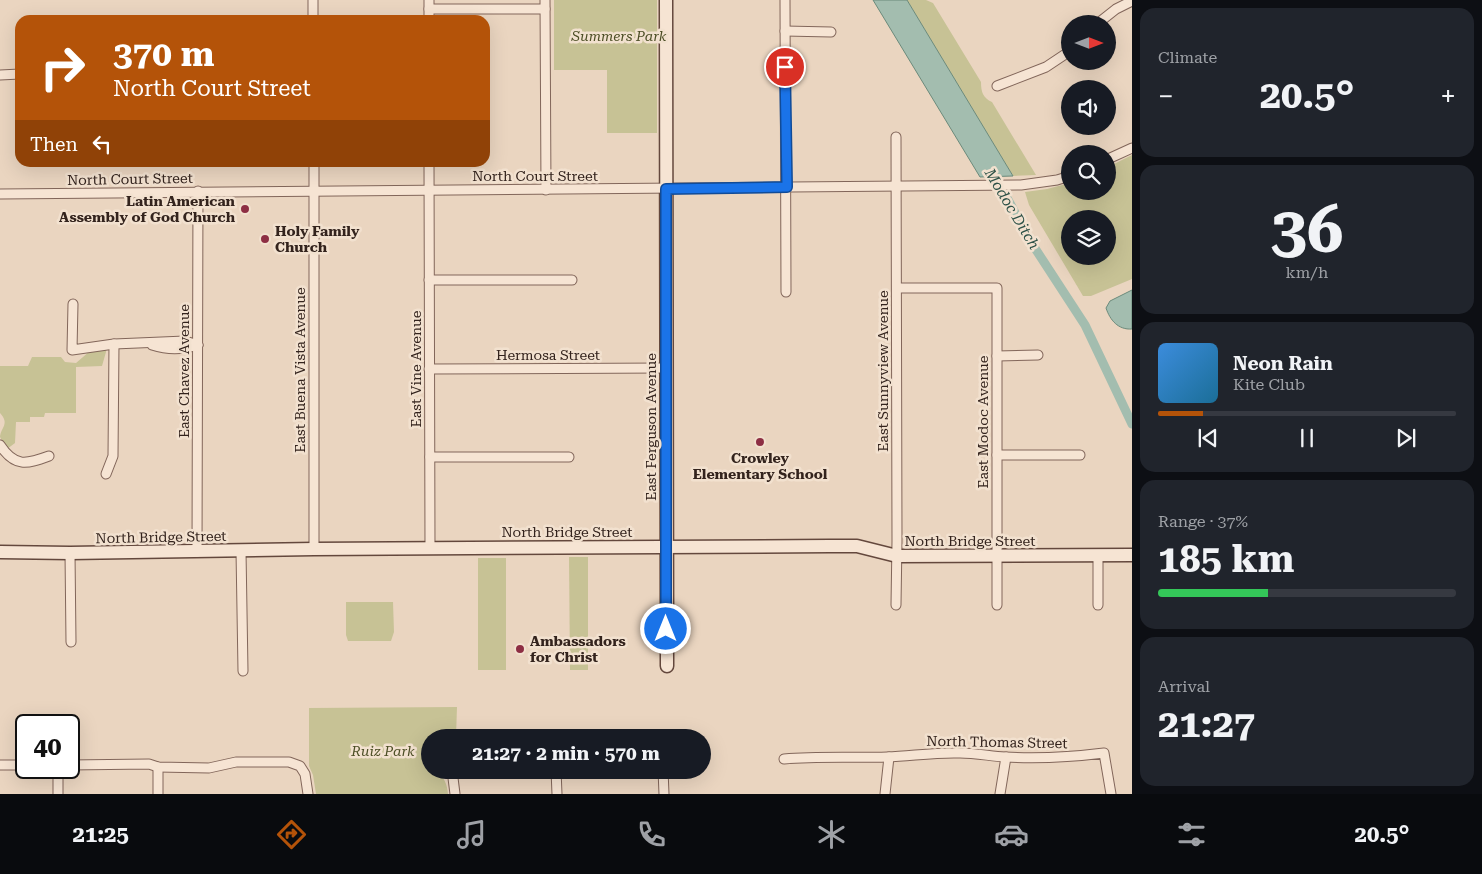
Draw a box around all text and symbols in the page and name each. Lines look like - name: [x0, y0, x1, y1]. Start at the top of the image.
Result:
- north arrow: [1061, 15, 1116, 70]
- map controls: [1061, 15, 1116, 265]
- park label: Summers Park: [571, 28, 667, 44]
- text: 370 m: [113, 34, 214, 75]
- icon: right: [30, 35, 95, 100]
- pin: [764, 46, 806, 88]
- text: Climate: [1158, 48, 1217, 67]
- icon: arrive: [771, 53, 799, 81]
- text: 20.5°: [1260, 73, 1354, 117]
- text: North Court Street: [113, 76, 311, 101]
- button: sound: [1061, 80, 1116, 135]
- text: −: [1158, 80, 1174, 113]
- text: +: [1440, 80, 1456, 113]
- icon: left: [88, 130, 116, 158]
- text: Then: [30, 133, 78, 156]
- button: search: [1061, 145, 1116, 200]
- water label: Modoc Ditch: [980, 164, 1043, 253]
- street label: North Court Street: [472, 168, 598, 184]
- street label: North Court Street: [67, 170, 193, 188]
- text: 36: [1271, 192, 1343, 268]
- place label: Latin American Assembly of God Church: [59, 193, 236, 225]
- marker: Latin American Assembly of God Church: [239, 203, 251, 215]
- button: layers: [1061, 210, 1116, 265]
- place label: Holy Family Church: [275, 223, 360, 255]
- marker: Holy Family Church: [259, 233, 271, 245]
- text: km/h: [1286, 263, 1328, 282]
- street label: East Buena Vista Avenue: [292, 287, 308, 453]
- street label: East Sunnyview Avenue: [875, 290, 891, 452]
- street label: East Chavez Avenue: [176, 304, 192, 438]
- street label: East Vine Avenue: [408, 310, 424, 427]
- street label: Hermosa Street: [496, 347, 600, 363]
- text: Neon Rain: [1233, 352, 1333, 375]
- street label: East Ferguson Avenue: [643, 353, 659, 501]
- street label: East Modoc Avenue: [975, 355, 991, 488]
- text: Kite Club: [1233, 375, 1305, 394]
- icon: previous: [1194, 424, 1222, 452]
- icon: pause: [1293, 424, 1321, 452]
- icon: next: [1392, 424, 1420, 452]
- marker: Crowley Elementary School: [754, 436, 766, 448]
- place label: Crowley Elementary School: [693, 450, 828, 482]
- text: Range · 37%: [1158, 512, 1248, 531]
- street label: North Bridge Street: [502, 524, 632, 540]
- street label: North Bridge Street: [95, 528, 227, 546]
- street label: North Bridge Street: [905, 533, 1035, 549]
- text: 185 km: [1158, 537, 1294, 581]
- position arrow: [639, 602, 691, 654]
- place label: Ambassadors for Christ: [530, 633, 626, 665]
- marker: Ambassadors for Christ: [514, 643, 526, 655]
- text: Arrival: [1158, 677, 1210, 696]
- text: 21:27: [1158, 702, 1255, 746]
- speed limit sign: 40: [15, 714, 80, 779]
- street label: North Thomas Street: [926, 733, 1068, 751]
- text: 21:27 · 2 min · 570 m: [472, 742, 660, 765]
- park label: Ruiz Park: [350, 743, 415, 759]
- icon: directions: [274, 817, 309, 852]
- icon: music: [454, 817, 489, 852]
- icon: phone: [634, 817, 669, 852]
- icon: climate: [814, 817, 849, 852]
- icon: car: [994, 817, 1029, 852]
- icon: filters: [1174, 817, 1209, 852]
- text: 21:25: [73, 822, 129, 847]
- text: 20.5°: [1355, 822, 1409, 847]

